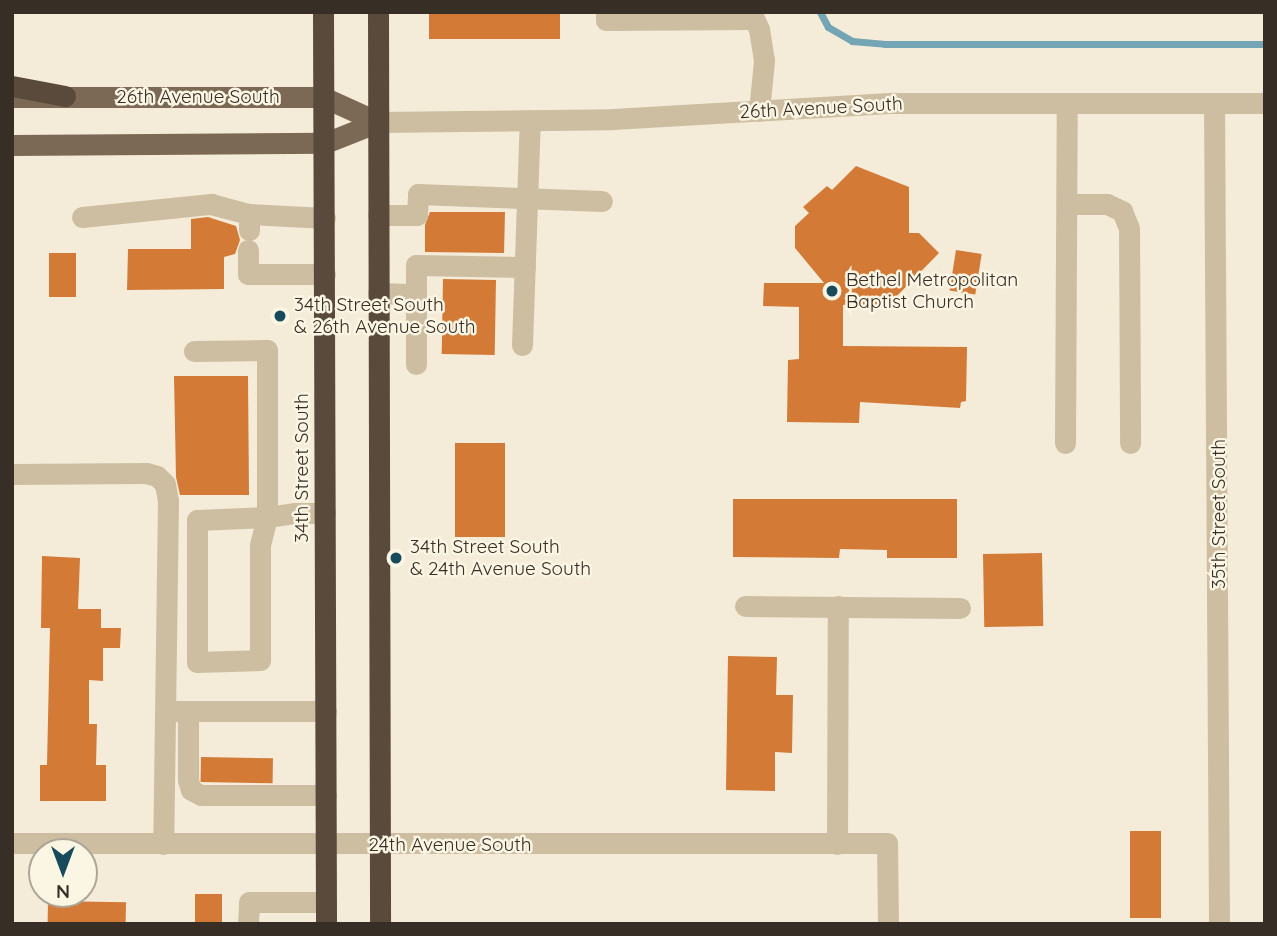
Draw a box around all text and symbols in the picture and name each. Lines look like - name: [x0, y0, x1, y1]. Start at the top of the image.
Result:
- street label: 26th Avenue South: [116, 86, 280, 108]
- street label: 26th Avenue South: [739, 92, 903, 124]
- place label: Bethel Metropolitan Baptist Church: [846, 269, 1018, 313]
- marker: Bethel Metropolitan Baptist Church: [824, 283, 840, 299]
- place label: 34th Street South & 26th Avenue South: [294, 294, 476, 338]
- marker: 34th Street South & 26th Avenue South: [272, 308, 288, 324]
- street label: 34th Street South: [291, 393, 313, 543]
- street label: 35th Street South: [1208, 439, 1230, 589]
- place label: 34th Street South & 24th Avenue South: [410, 536, 591, 580]
- marker: 34th Street South & 24th Avenue South: [388, 550, 404, 566]
- street label: 24th Avenue South: [368, 834, 532, 856]
- north arrow: [28, 838, 98, 908]
- text: N: [56, 880, 70, 904]

